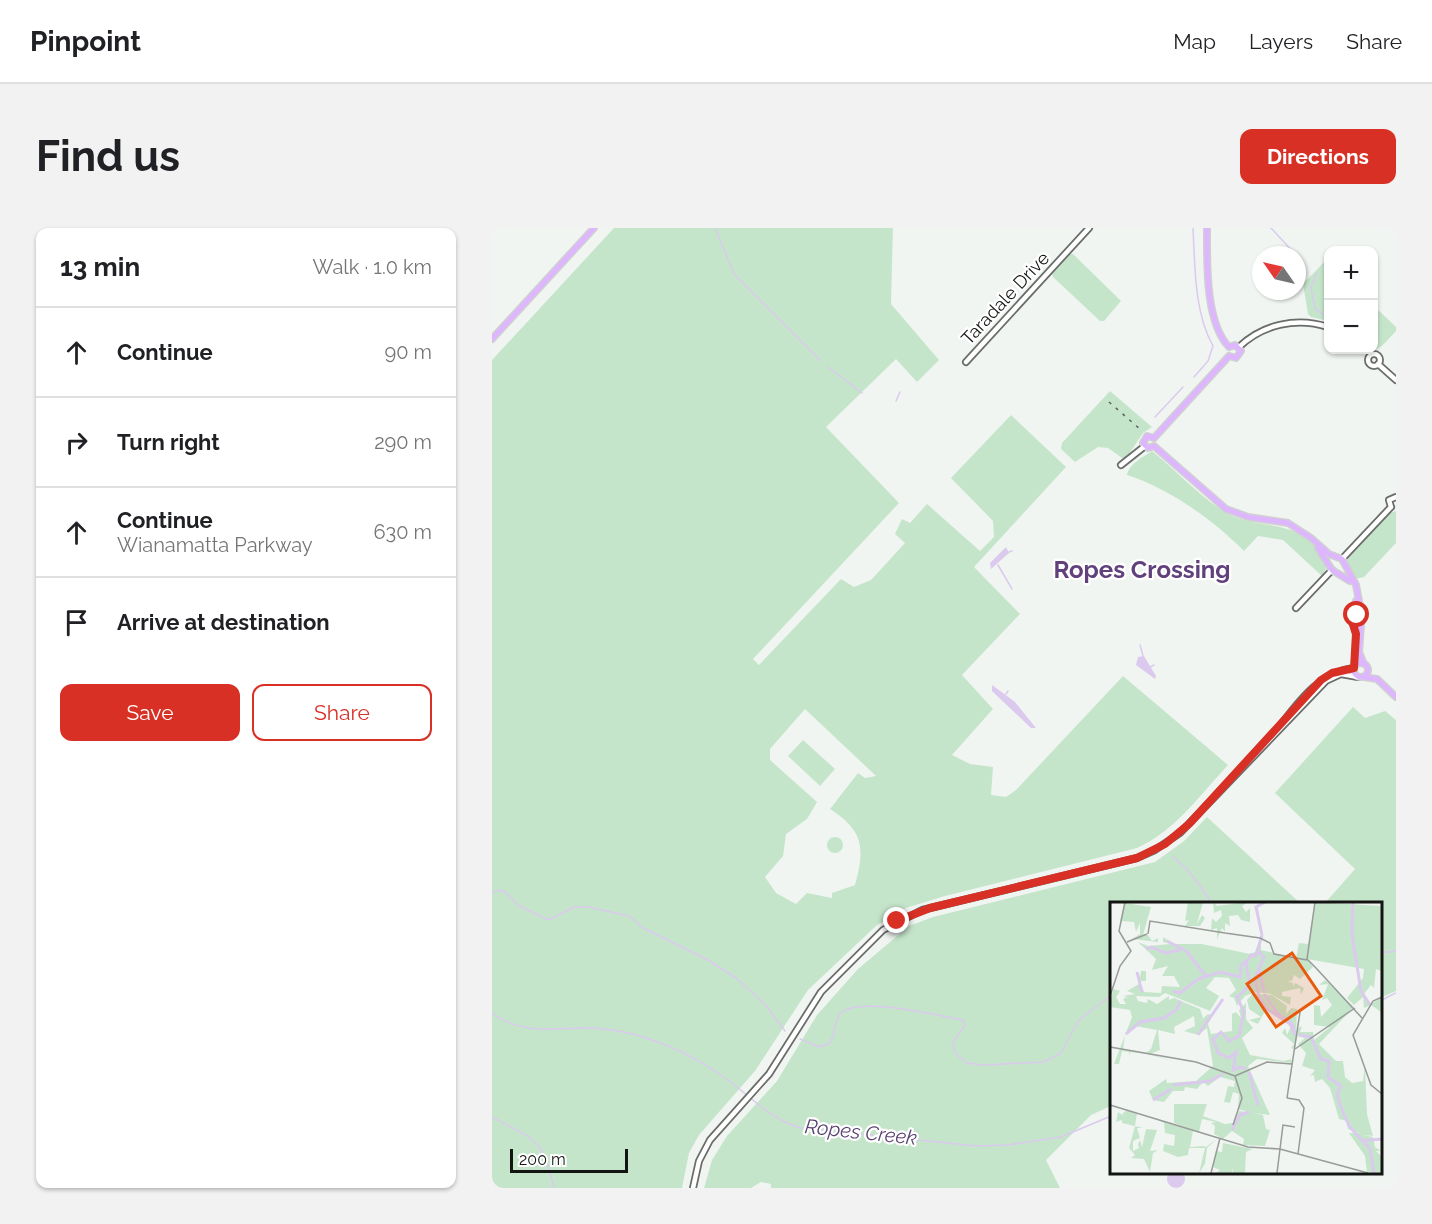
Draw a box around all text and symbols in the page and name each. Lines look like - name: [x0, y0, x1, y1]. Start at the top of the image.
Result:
- text: Pinpoint: [30, 25, 141, 58]
- text: Map: [1173, 29, 1216, 54]
- text: Layers: [1249, 29, 1313, 54]
- text: Share: [1346, 29, 1402, 54]
- button: Directions: [1240, 129, 1396, 184]
- text: Find us: [36, 132, 180, 181]
- north arrow: [1252, 246, 1306, 300]
- map controls: [1324, 246, 1378, 354]
- button: +: [1324, 246, 1378, 300]
- street label: Taradale Drive: [957, 247, 1054, 349]
- text: 13 min: [60, 252, 140, 282]
- text: Walk · 1.0 km: [313, 255, 432, 279]
- button: −: [1324, 300, 1378, 354]
- icon: ahead: [60, 336, 93, 369]
- text: Continue: [117, 339, 213, 365]
- text: 90 m: [385, 340, 432, 364]
- icon: right: [60, 426, 93, 459]
- text: Turn right: [117, 429, 220, 455]
- text: 290 m: [374, 430, 432, 454]
- text: Continue: [117, 507, 213, 533]
- icon: ahead: [60, 516, 93, 549]
- text: 630 m: [374, 520, 432, 544]
- text: Wianamatta Parkway: [117, 533, 313, 557]
- district label: Ropes Crossing: [1054, 555, 1230, 584]
- route start: [1343, 601, 1369, 627]
- icon: arrive: [60, 606, 93, 639]
- text: Arrive at destination: [117, 609, 330, 635]
- button: Save: [60, 684, 240, 741]
- button: Share: [252, 684, 432, 741]
- inset map: [1110, 902, 1381, 1173]
- route end: [883, 907, 909, 933]
- water label: Ropes Creek: [804, 1114, 918, 1150]
- scale bar: [510, 1146, 628, 1174]
- text: 200 m: [519, 1150, 566, 1169]

